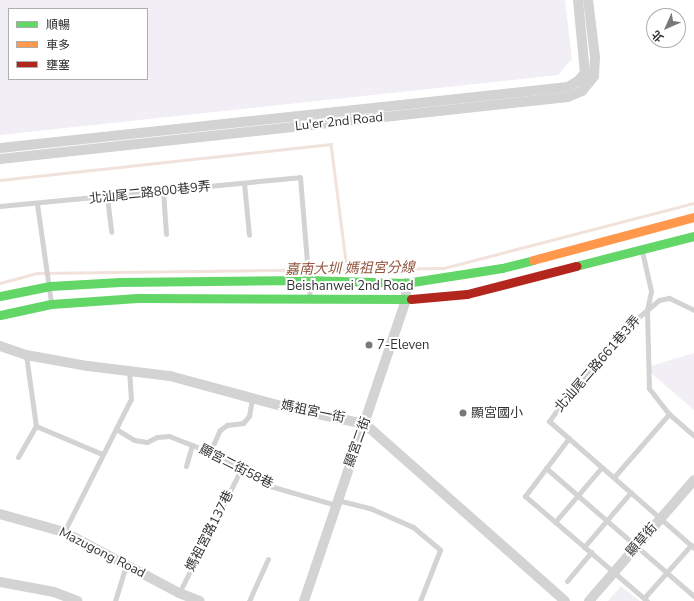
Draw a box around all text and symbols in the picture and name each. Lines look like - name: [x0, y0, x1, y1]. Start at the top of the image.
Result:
- legend: [8, 8, 148, 80]
- north arrow: [646, 8, 686, 48]
- text: 順暢: [46, 17, 70, 33]
- text: 北: [649, 27, 667, 45]
- text: 車多: [46, 37, 70, 53]
- text: 壅塞: [46, 57, 70, 73]
- street label: Lu'er 2nd Road: [294, 110, 384, 134]
- street label: 北汕尾二路800巷9弄: [88, 179, 212, 207]
- water label: 嘉南大圳 媽祖宮分線: [285, 259, 415, 279]
- street label: Beishanwei 2nd Road: [286, 278, 414, 294]
- street label: 北汕尾二路661巷3弄: [552, 313, 644, 415]
- place label: 7-Eleven: [377, 337, 429, 353]
- marker: 7-Eleven: [364, 340, 374, 350]
- street label: 媽祖宮一街: [280, 398, 346, 426]
- place label: 顯宮國小: [471, 405, 523, 421]
- marker: 顯宮國小: [458, 408, 468, 418]
- street label: 顯宮二街: [342, 415, 374, 469]
- street label: 顯宮二街58巷: [197, 442, 275, 492]
- street label: 媽祖宮路137巷: [183, 488, 237, 574]
- street label: 顯草街: [623, 520, 661, 560]
- street label: Mazugong Road: [56, 525, 148, 581]

